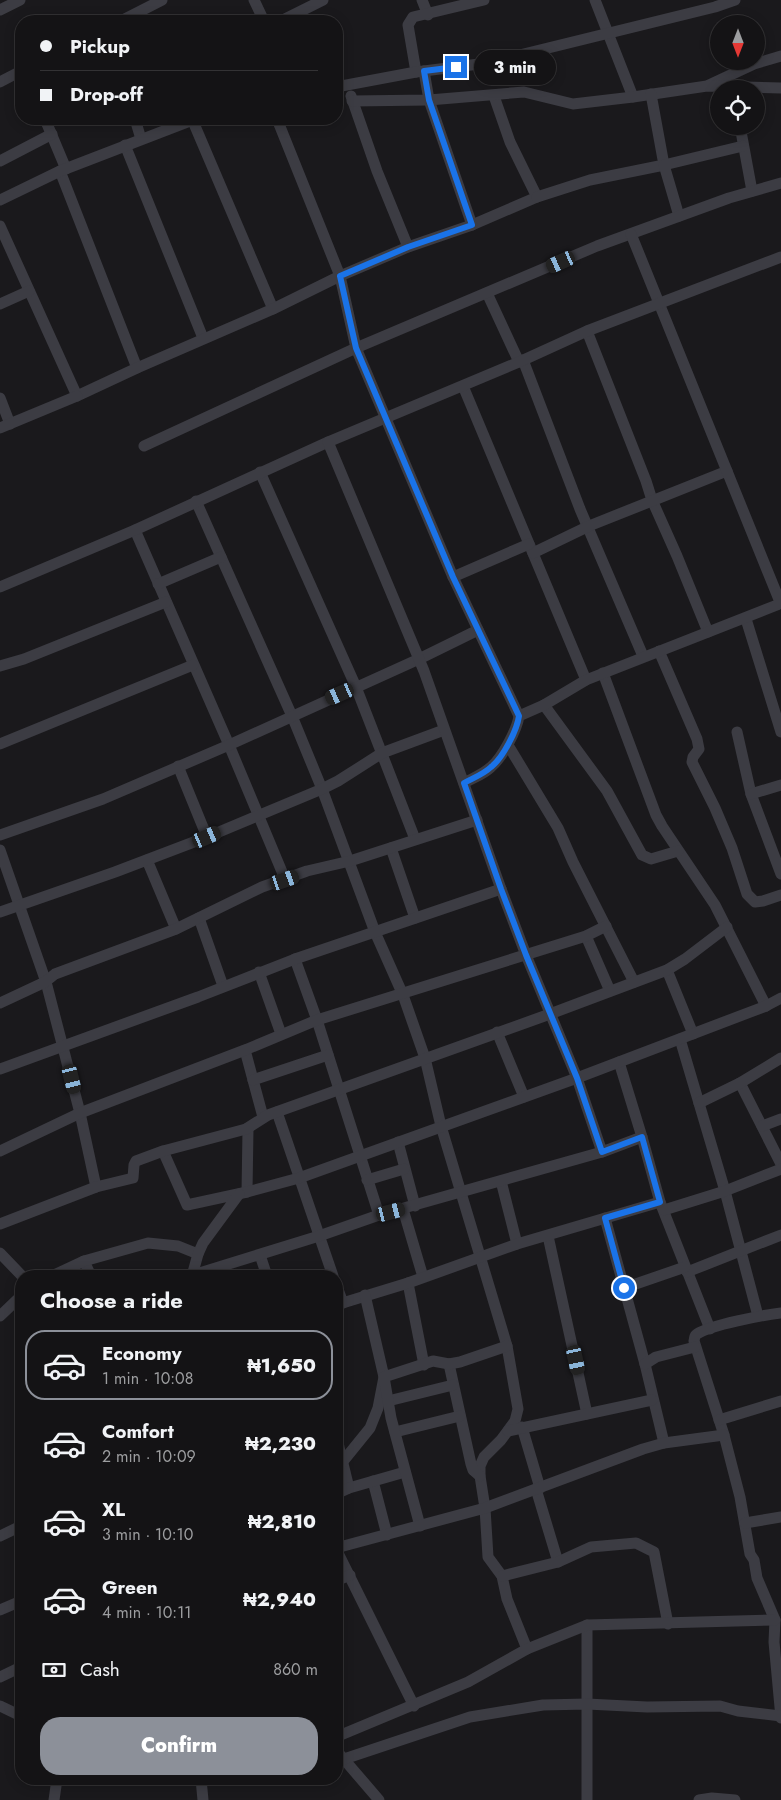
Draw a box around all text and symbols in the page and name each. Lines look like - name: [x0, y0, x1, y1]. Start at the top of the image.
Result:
- north arrow: [710, 15, 765, 70]
- map controls: [710, 15, 765, 135]
- text: Pickup: [70, 33, 130, 60]
- callout: 3 min: [474, 50, 556, 84]
- route end: [445, 56, 467, 78]
- text: 3 min: [494, 56, 536, 79]
- button: locate: [710, 80, 765, 135]
- text: Drop-off: [70, 81, 143, 108]
- car: [544, 249, 577, 275]
- car: [323, 681, 356, 707]
- car: [190, 824, 223, 850]
- car: [268, 868, 301, 892]
- car: [61, 1063, 82, 1095]
- car: [374, 1201, 407, 1223]
- route start: [613, 1277, 635, 1299]
- text: Choose a ride: [40, 1284, 183, 1316]
- text: Economy: [102, 1340, 182, 1367]
- icon: car: [42, 1343, 87, 1388]
- car: [565, 1344, 586, 1376]
- text: ₦1,650: [247, 1352, 316, 1379]
- text: 1 min · 10:08: [102, 1367, 193, 1390]
- text: Comfort: [102, 1418, 174, 1445]
- icon: car: [42, 1421, 87, 1466]
- text: ₦2,230: [245, 1430, 316, 1457]
- text: 2 min · 10:09: [102, 1445, 196, 1468]
- text: XL: [102, 1496, 125, 1523]
- icon: car: [42, 1499, 87, 1544]
- text: ₦2,810: [248, 1508, 316, 1535]
- text: 3 min · 10:10: [102, 1523, 193, 1546]
- text: Green: [102, 1574, 158, 1601]
- icon: car: [42, 1577, 87, 1622]
- text: ₦2,940: [243, 1586, 316, 1613]
- text: 4 min · 10:11: [102, 1601, 192, 1624]
- icon: cash: [40, 1656, 68, 1684]
- text: Cash: [80, 1656, 120, 1683]
- text: 860 m: [273, 1658, 318, 1681]
- button: Confirm: [40, 1717, 318, 1775]

